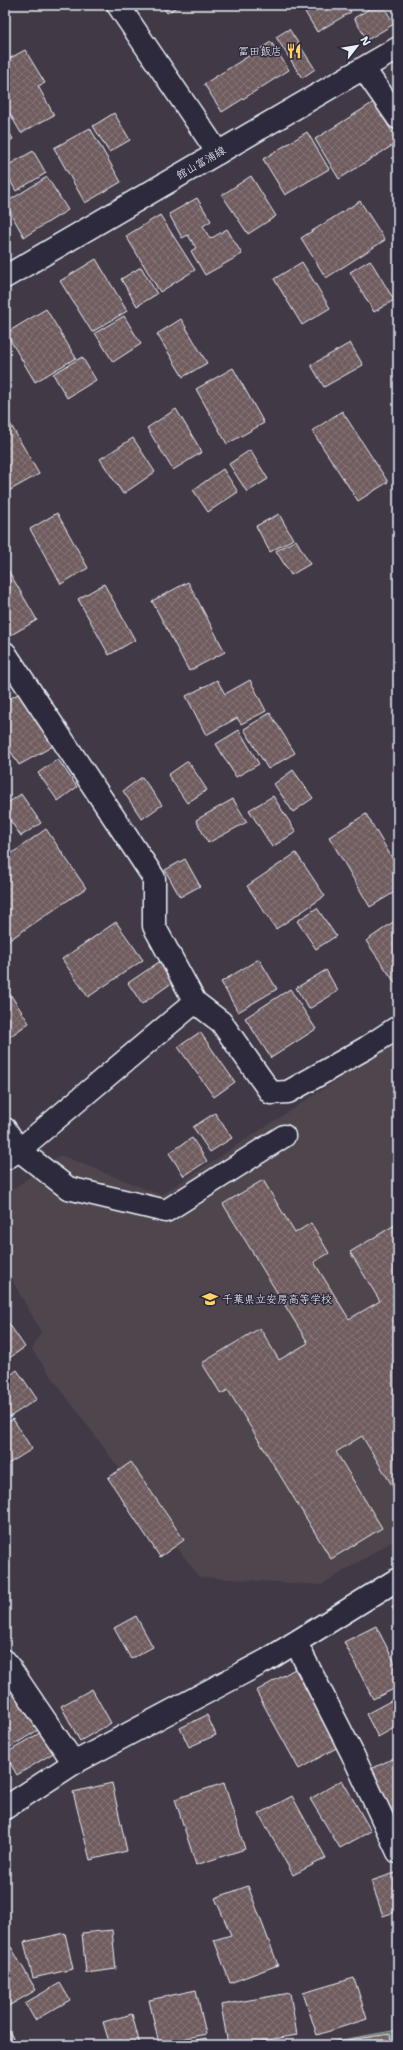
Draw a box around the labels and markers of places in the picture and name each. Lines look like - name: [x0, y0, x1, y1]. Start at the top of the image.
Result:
- restaurant icon: 冨田飯店: [285, 42, 303, 60]
- place label: 冨田飯店: [238, 44, 282, 59]
- school or university icon: 千葉県立安房高等学校: [201, 1290, 219, 1308]
- place label: 千葉県立安房高等学校: [222, 1292, 332, 1307]

